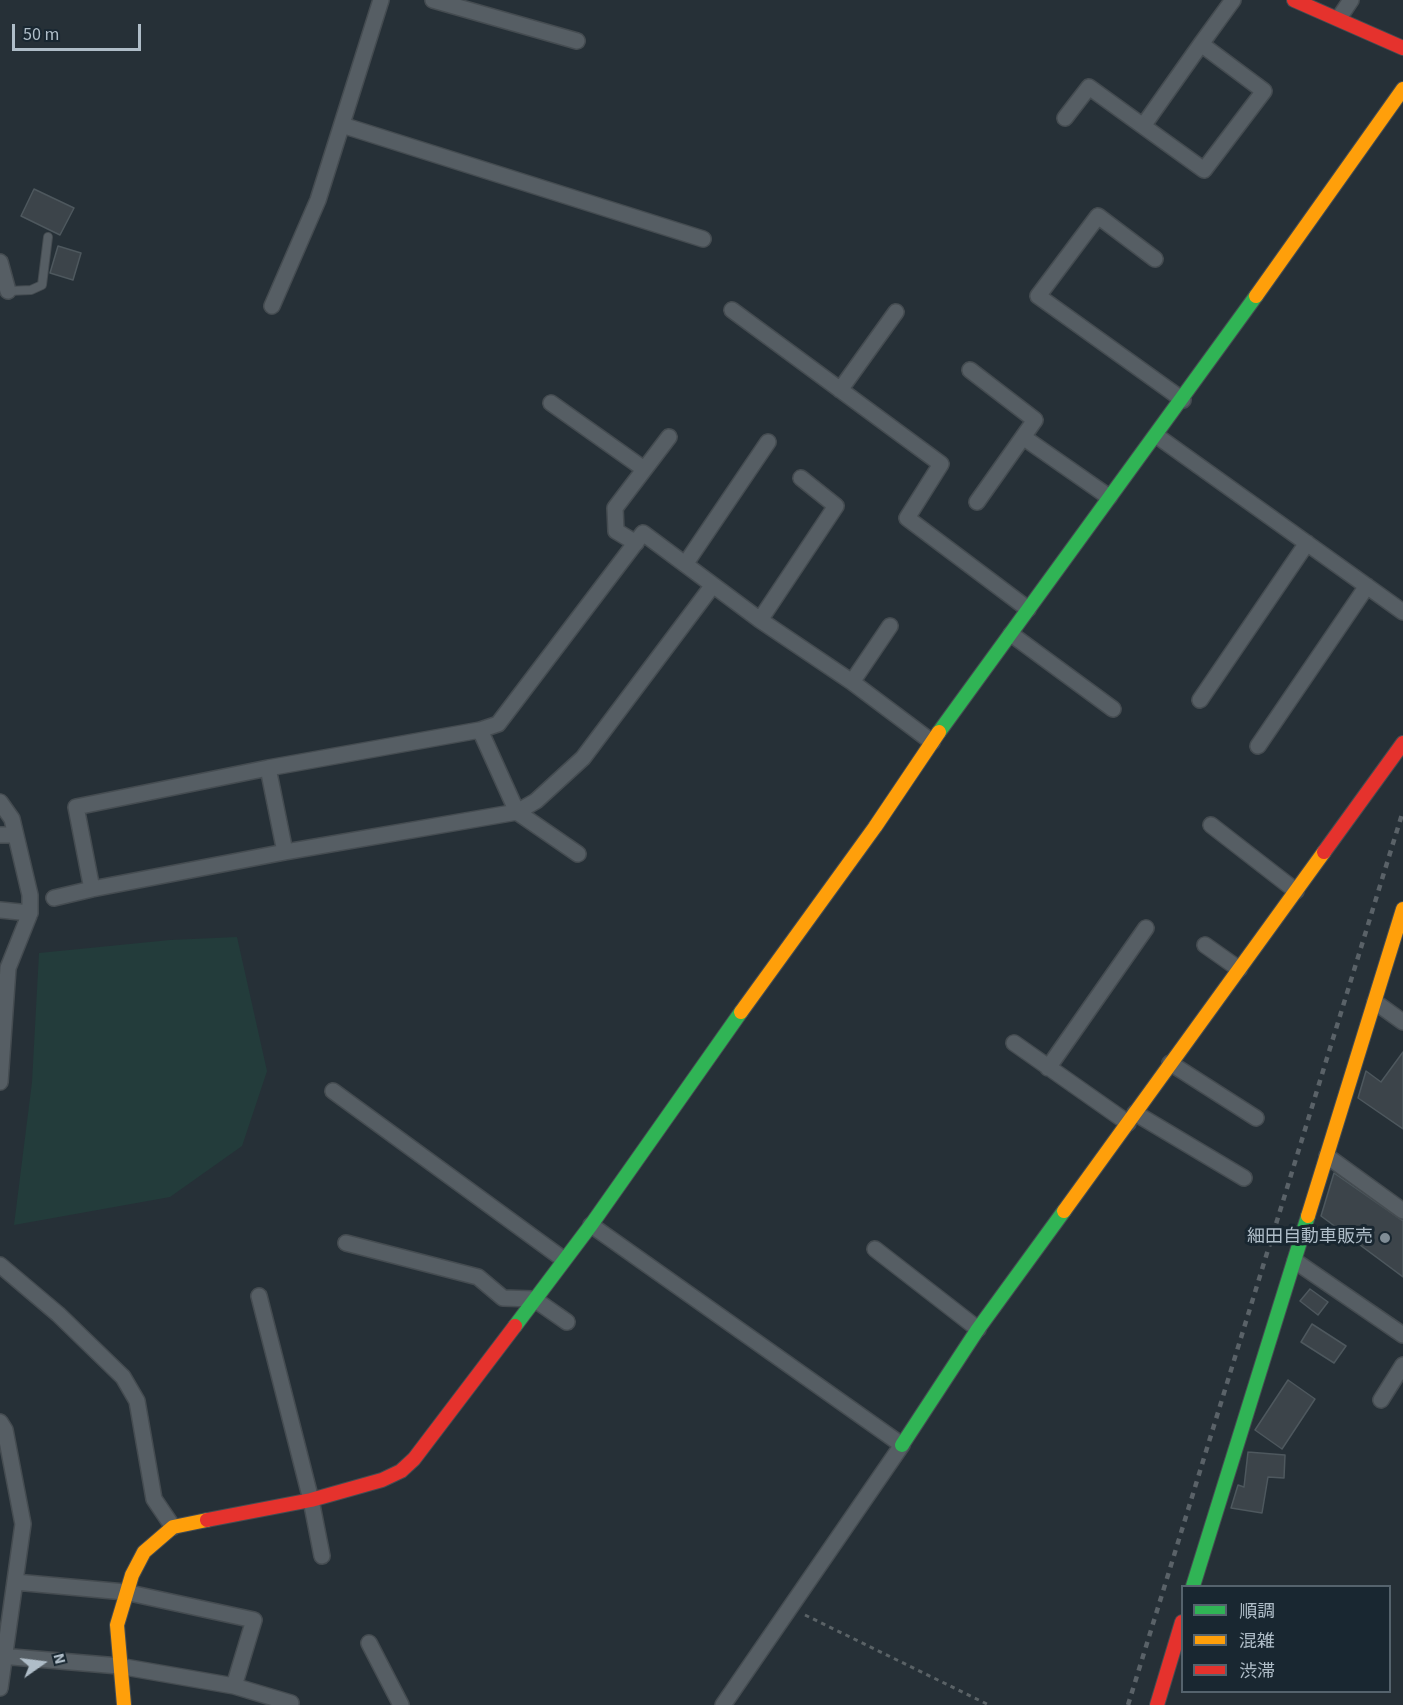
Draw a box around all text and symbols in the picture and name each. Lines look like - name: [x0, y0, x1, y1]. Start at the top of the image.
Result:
- scale bar: [15, 12, 144, 50]
- text: 50 m: [23, 22, 59, 47]
- place label: 細田自動車販売: [1247, 1227, 1373, 1249]
- marker: 細田自動車販売: [1378, 1231, 1392, 1245]
- legend: [1181, 1585, 1391, 1693]
- text: 順調: [1239, 1599, 1275, 1624]
- text: 混雑: [1239, 1629, 1275, 1654]
- north arrow: [12, 1633, 72, 1693]
- text: N: [48, 1651, 71, 1666]
- text: 渋滞: [1239, 1659, 1275, 1684]

